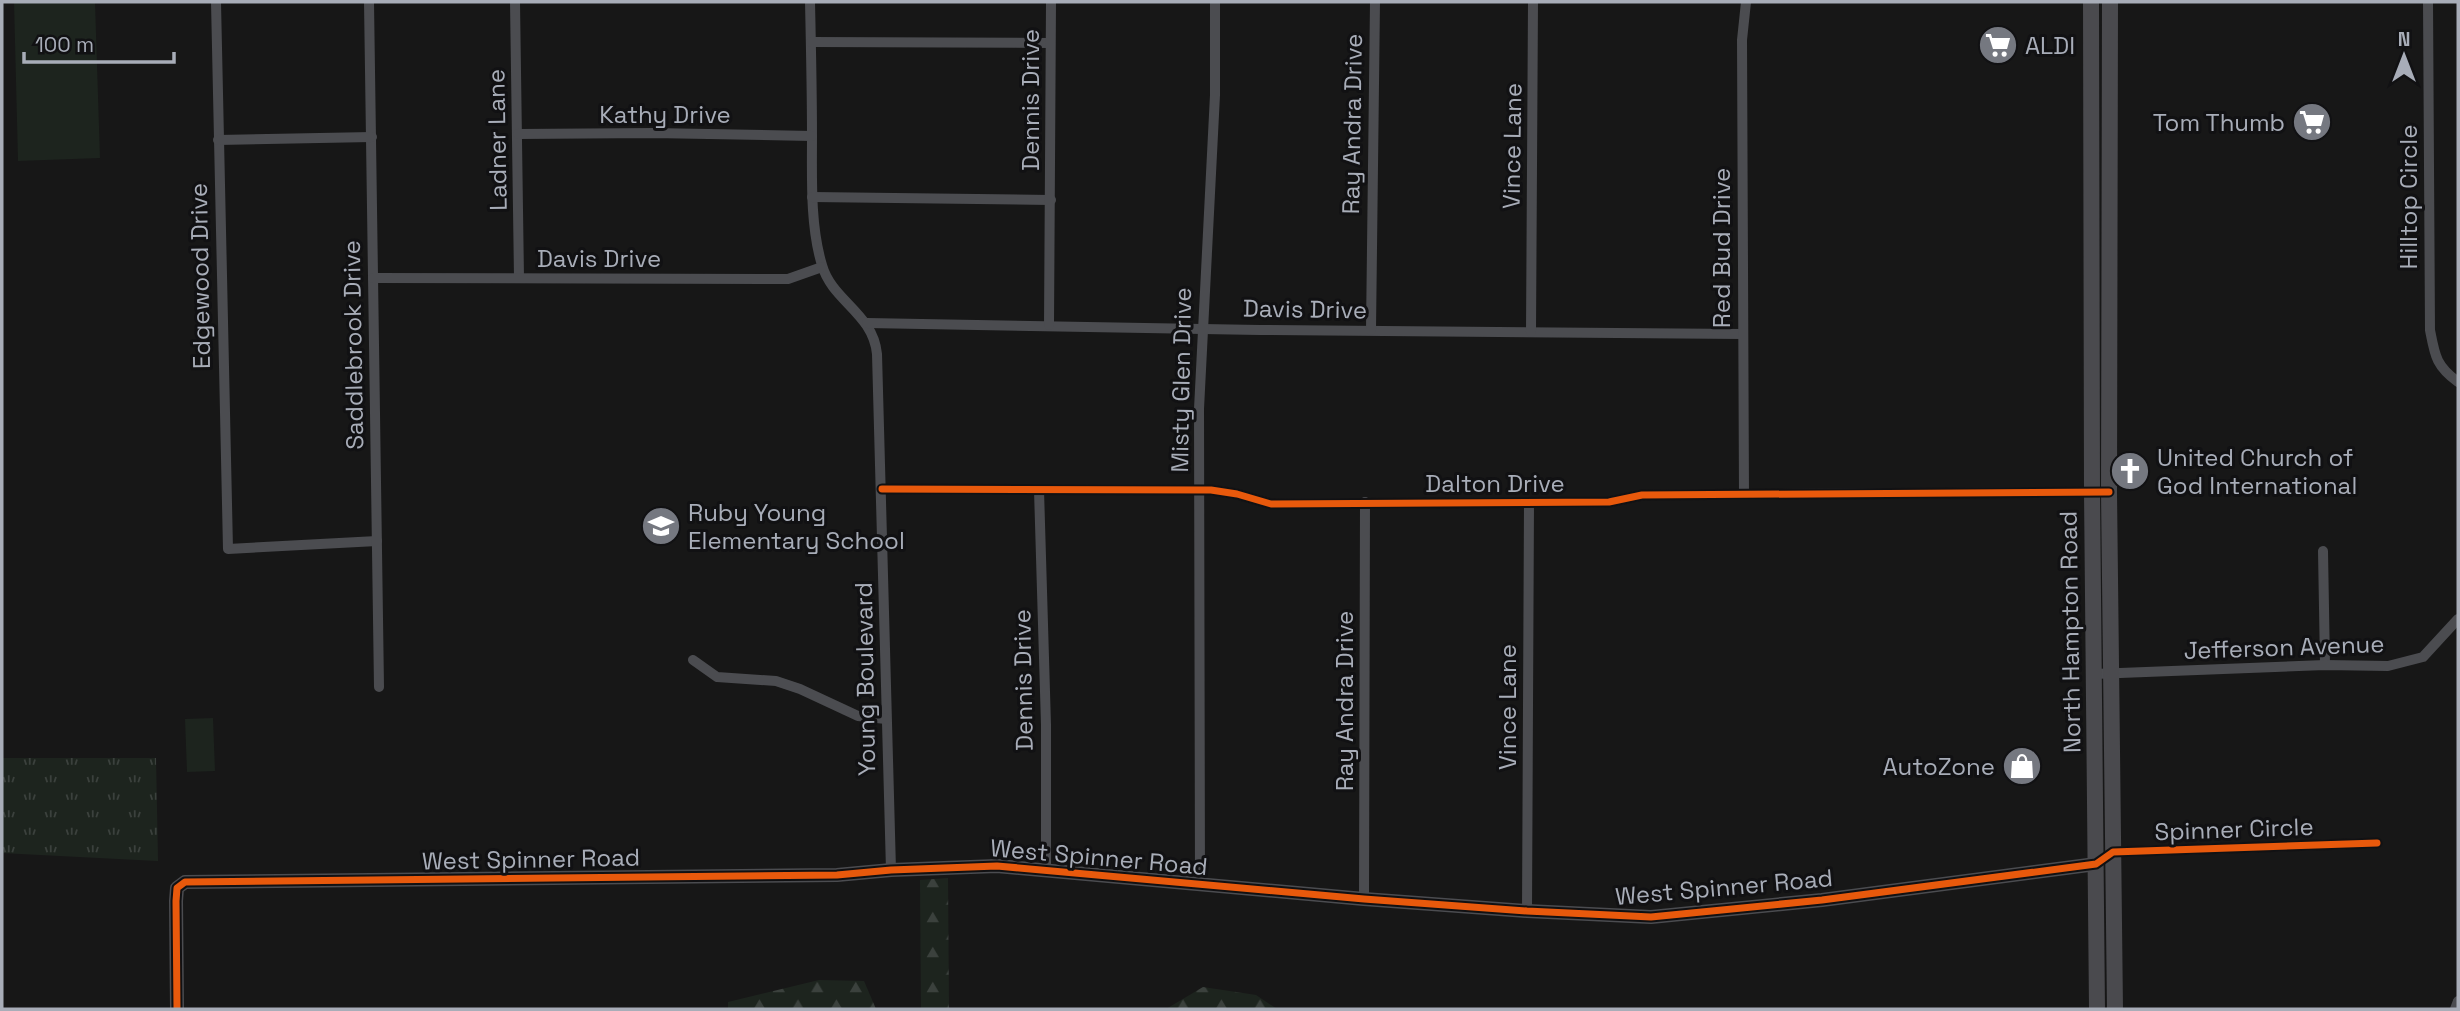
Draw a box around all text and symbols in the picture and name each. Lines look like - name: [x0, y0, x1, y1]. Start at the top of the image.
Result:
- scale bar: [24, 21, 175, 65]
- north arrow: [2369, 21, 2439, 91]
- supermarket icon: ALDI: [1977, 24, 2019, 66]
- text: N: [2398, 27, 2410, 52]
- street label: Dennis Drive: [1015, 29, 1046, 171]
- place label: ALDI: [2025, 30, 2075, 61]
- text: 100 m: [35, 31, 94, 58]
- street label: Ray Andra Drive: [1335, 33, 1369, 215]
- street label: Ladner Lane: [480, 69, 514, 211]
- street label: Vince Lane: [1495, 83, 1529, 209]
- street label: Kathy Drive: [599, 99, 731, 130]
- supermarket icon: Tom Thumb: [2291, 101, 2333, 143]
- place label: Tom Thumb: [2153, 107, 2285, 138]
- street label: Hilltop Circle: [2393, 125, 2424, 269]
- street label: Red Bud Drive: [1706, 168, 1737, 328]
- street label: Edgewood Drive: [183, 183, 217, 369]
- street label: Saddlebrook Drive: [336, 240, 370, 450]
- street label: Davis Drive: [537, 243, 661, 274]
- street label: Misty Glen Drive: [1164, 287, 1198, 473]
- street label: Davis Drive: [1243, 292, 1367, 326]
- place label: United Church of God International: [2157, 442, 2357, 501]
- church icon: United Church of God International: [2109, 450, 2151, 492]
- street label: Dalton Drive: [1425, 468, 1565, 499]
- place label: Ruby Young Elementary School: [688, 497, 905, 556]
- school or university icon: Ruby Young Elementary School: [640, 505, 682, 547]
- street label: North Hampton Road: [2052, 511, 2088, 753]
- street label: Young Boulevard: [848, 582, 882, 776]
- street label: Dennis Drive: [1006, 609, 1040, 751]
- street label: Ray Andra Drive: [1329, 611, 1360, 791]
- street label: Jefferson Avenue: [2183, 628, 2385, 666]
- street label: Vince Lane: [1492, 644, 1523, 770]
- shop icon: AutoZone: [2001, 745, 2043, 787]
- place label: AutoZone: [1883, 751, 1995, 782]
- street label: Spinner Circle: [2154, 811, 2314, 847]
- street label: West Spinner Road: [989, 832, 1209, 882]
- street label: West Spinner Road: [422, 842, 640, 876]
- street label: West Spinner Road: [1614, 862, 1834, 912]

